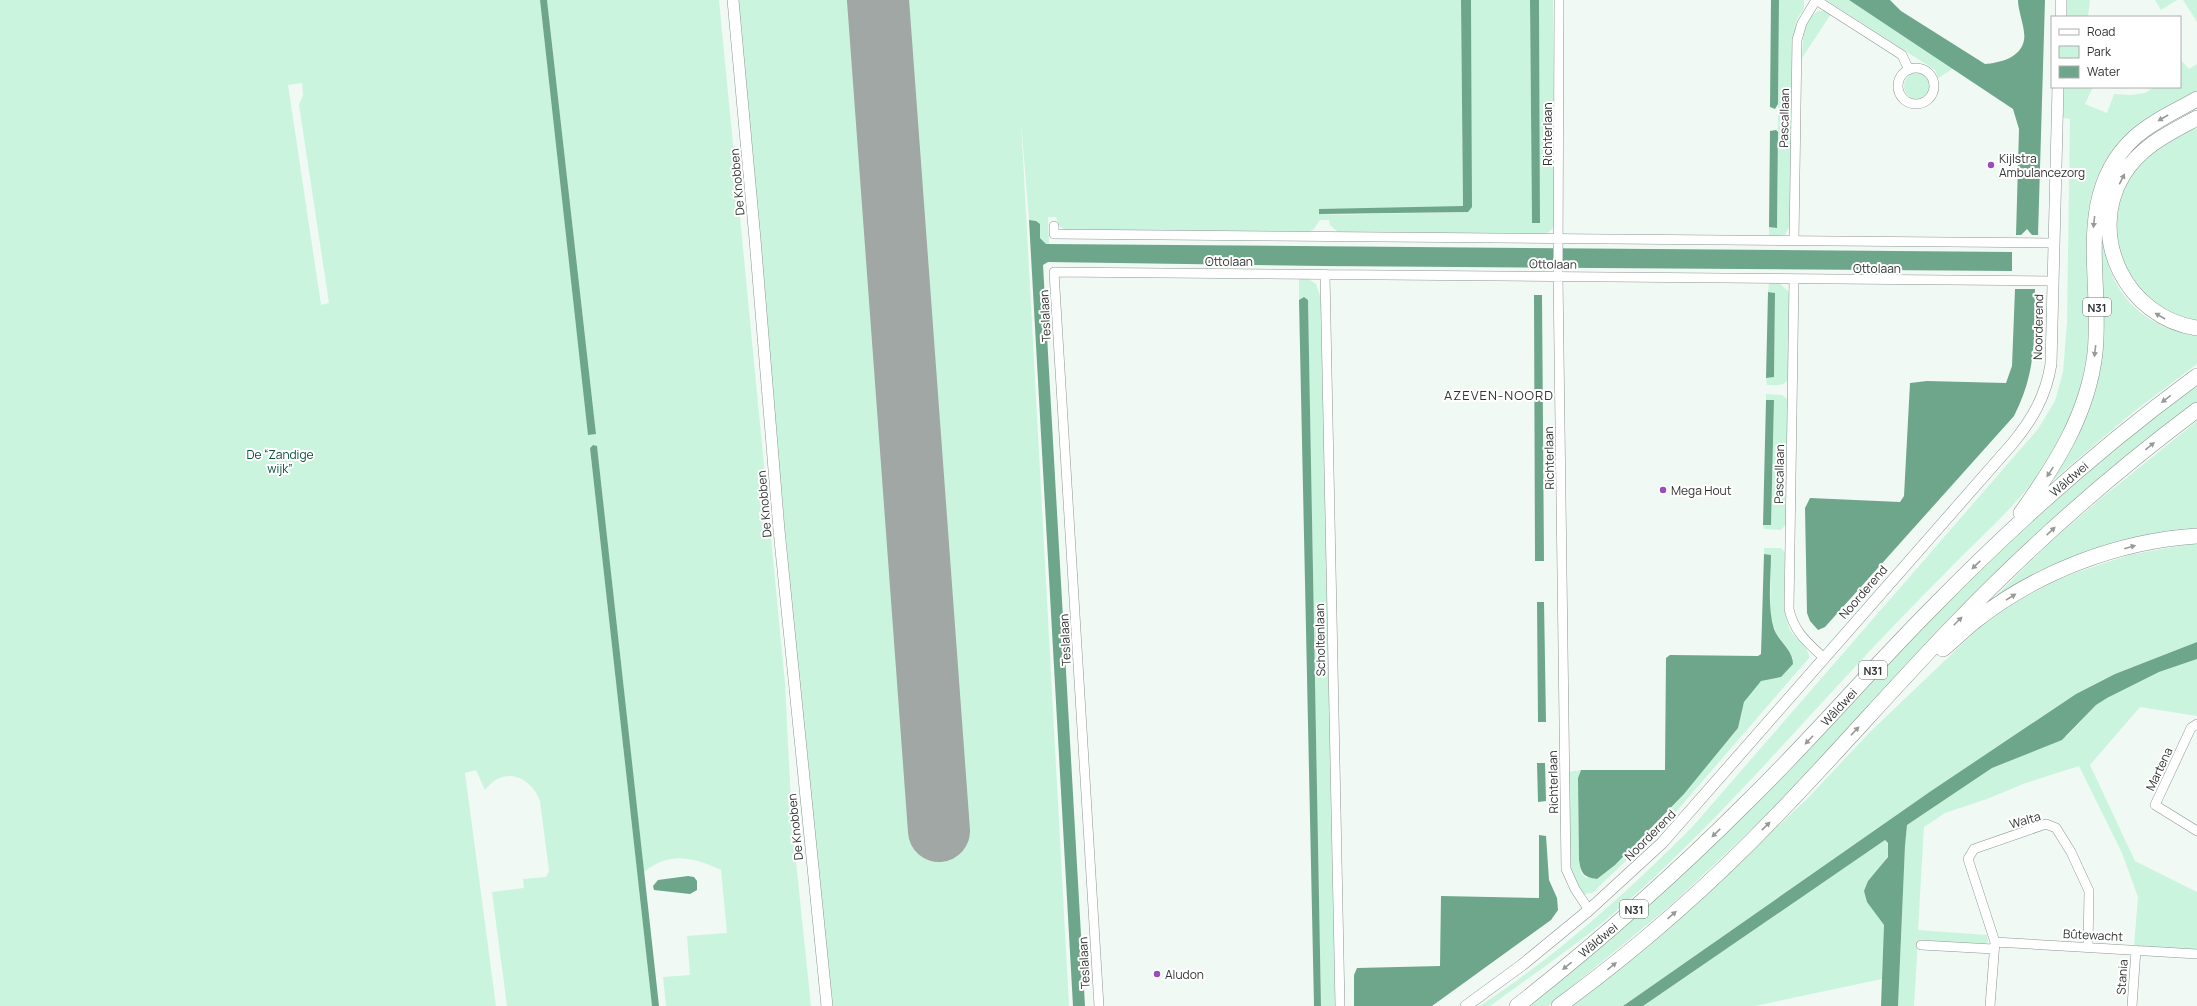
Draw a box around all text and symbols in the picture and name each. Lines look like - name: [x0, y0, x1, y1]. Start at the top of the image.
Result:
- legend: [2051, 16, 2181, 88]
- text: Road: [2087, 23, 2115, 40]
- text: Park: [2087, 43, 2112, 60]
- text: Water: [2087, 63, 2121, 80]
- street label: Pascallaan: [1775, 88, 1793, 148]
- street label: Richterlaan: [1539, 102, 1556, 166]
- one-way arrow: [2157, 115, 2169, 122]
- street label: De Knobben: [726, 148, 748, 216]
- place label: Kijlstra Ambulancezorg: [1999, 150, 2085, 181]
- marker: Kijlstra Ambulancezorg: [1986, 160, 1996, 170]
- one-way arrow: [2118, 173, 2125, 185]
- one-way arrow: [2091, 216, 2098, 228]
- street label: Ottolaan: [1205, 253, 1253, 270]
- street label: Ottolaan: [1529, 255, 1577, 273]
- street label: Ottolaan: [1853, 260, 1901, 277]
- street label: Teslalaan: [1035, 289, 1055, 343]
- street label: Noorderend: [2029, 294, 2047, 360]
- road number: N31: [2083, 298, 2111, 316]
- one-way arrow: [2155, 312, 2166, 319]
- one-way arrow: [2092, 345, 2098, 358]
- district label: AZEVEN-NOORD: [1444, 386, 1554, 404]
- one-way arrow: [2160, 395, 2171, 403]
- street label: Richterlaan: [1540, 426, 1558, 490]
- one-way arrow: [2145, 442, 2156, 451]
- street label: Pascallaan: [1770, 444, 1788, 504]
- park label: De “Zandige wijk”: [246, 446, 314, 477]
- street label: Wâldwei: [2046, 457, 2092, 501]
- one-way arrow: [2046, 466, 2053, 478]
- street label: De Knobben: [753, 470, 775, 538]
- place label: Mega Hout: [1671, 482, 1732, 499]
- marker: Mega Hout: [1658, 485, 1668, 495]
- one-way arrow: [2046, 526, 2056, 535]
- one-way arrow: [2125, 544, 2137, 550]
- one-way arrow: [1971, 560, 1981, 570]
- street label: Noorderend: [1835, 562, 1891, 622]
- one-way arrow: [2005, 594, 2017, 601]
- street label: Scholtenlaan: [1311, 603, 1329, 677]
- street label: Teslalaan: [1055, 613, 1075, 667]
- one-way arrow: [1953, 616, 1963, 626]
- road number: N31: [1859, 661, 1887, 679]
- street label: Wâldwei: [1817, 684, 1861, 730]
- one-way arrow: [1850, 726, 1860, 736]
- one-way arrow: [1804, 735, 1813, 745]
- street label: Martena: [2142, 744, 2176, 794]
- street label: Richterlaan: [1544, 750, 1562, 814]
- street label: De Knobben: [783, 793, 807, 861]
- street label: Noorderend: [1621, 806, 1679, 864]
- street label: Walta: [2007, 807, 2043, 833]
- one-way arrow: [1761, 821, 1771, 831]
- one-way arrow: [1711, 828, 1721, 838]
- road number: N31: [1620, 900, 1648, 918]
- one-way arrow: [1667, 911, 1677, 920]
- street label: Wâldwei: [1575, 919, 1621, 961]
- street label: Bûtewacht: [2063, 925, 2124, 945]
- street label: Teslalaan: [1074, 936, 1094, 990]
- street label: Stania: [2112, 959, 2132, 995]
- one-way arrow: [1607, 961, 1618, 970]
- one-way arrow: [1562, 962, 1573, 970]
- place label: Aludon: [1165, 966, 1204, 983]
- marker: Aludon: [1152, 969, 1162, 979]

